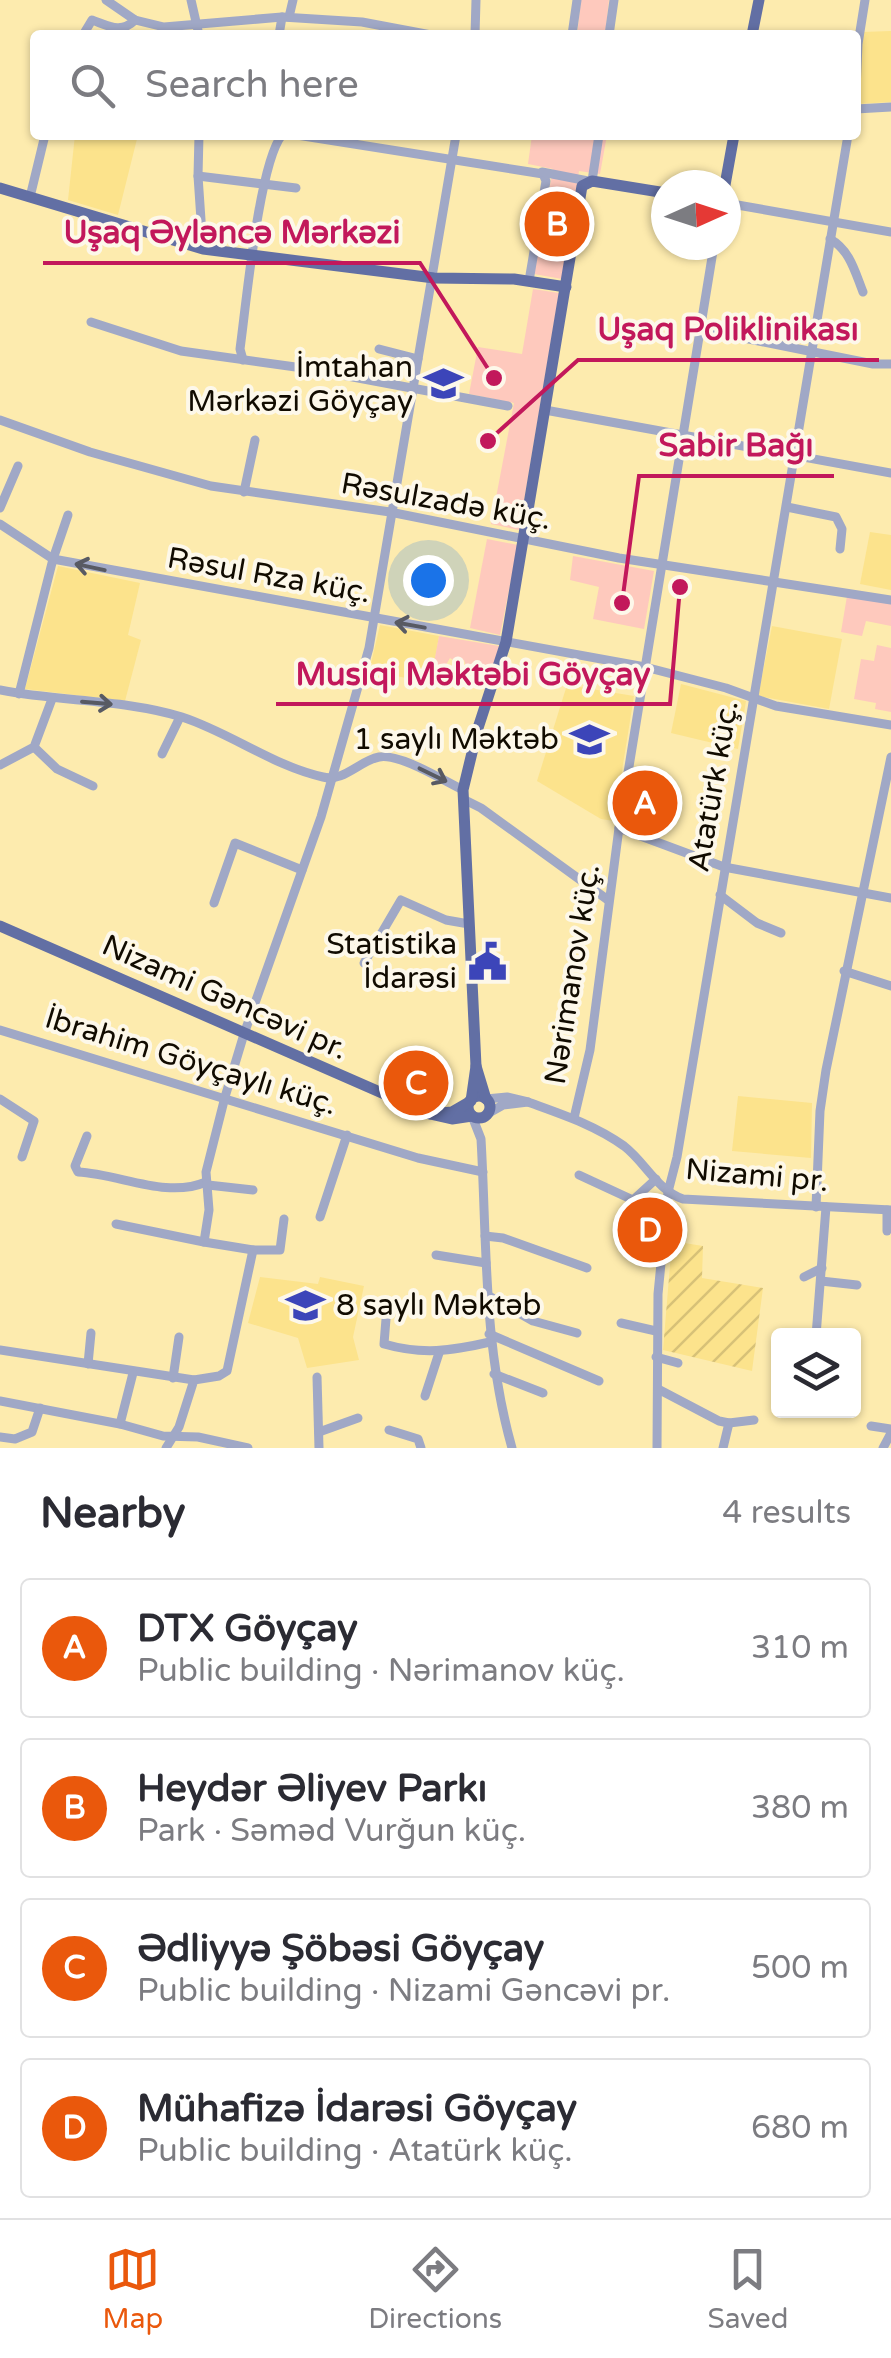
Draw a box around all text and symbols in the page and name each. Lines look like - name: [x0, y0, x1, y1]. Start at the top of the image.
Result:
- search box: [30, 30, 861, 140]
- icon: search: [65, 58, 120, 113]
- text: Search here: [145, 62, 359, 108]
- north arrow: [651, 170, 741, 260]
- pin: B: [524, 186, 590, 262]
- callout: Uşaq Əyləncə Mərkəzi: [43, 201, 420, 263]
- text: Uşaq Əyləncə Mərkəzi: [63, 214, 401, 252]
- callout: Uşaq Poliklinikası: [578, 298, 879, 360]
- text: Uşaq Poliklinikası: [597, 311, 859, 349]
- place label: İmtahan Mərkəzi Göyçay: [187, 349, 413, 420]
- school or university icon: İmtahan Mərkəzi Göyçay: [422, 363, 464, 405]
- callout: Sabir Bağı: [639, 414, 834, 476]
- text: Sabir Bağı: [659, 427, 813, 465]
- street label: Rəsulzadə küç.: [338, 465, 554, 538]
- street label: Rəsul Rza küç.: [164, 539, 373, 612]
- your location: [403, 555, 454, 606]
- one-way arrow: [75, 557, 107, 576]
- one-way arrow: [394, 615, 427, 634]
- callout: Musiqi Məktəbi Göyçay: [276, 642, 670, 704]
- text: Musiqi Məktəbi Göyçay: [296, 656, 650, 694]
- one-way arrow: [80, 694, 112, 713]
- street label: Atatürk küç.: [680, 697, 747, 875]
- school or university icon: 1 saylı Məktəb: [568, 718, 610, 760]
- place label: 1 saylı Məktəb: [353, 721, 559, 758]
- pin: A: [612, 766, 678, 840]
- one-way arrow: [418, 767, 448, 786]
- street label: Nərimanov küç.: [537, 861, 608, 1087]
- place label: Statistika İdarəsi: [326, 926, 457, 997]
- street label: Nizami Gəncəvi pr.: [96, 927, 353, 1068]
- public building icon: Statistika İdarəsi: [466, 940, 508, 982]
- street label: İbrahim Göyçaylı küç.: [41, 999, 341, 1123]
- pin: C: [384, 1046, 448, 1120]
- street label: Nizami pr.: [684, 1151, 830, 1200]
- pin: D: [618, 1192, 682, 1268]
- school or university icon: 8 saylı Məktəb: [285, 1284, 327, 1326]
- place label: 8 saylı Məktəb: [336, 1287, 542, 1324]
- map controls: [771, 1328, 861, 1418]
- button: layers: [771, 1328, 861, 1418]
- text: Nearby: [40, 1488, 185, 1539]
- text: 4 results: [722, 1494, 851, 1532]
- text: DTX Göyçay: [137, 1606, 358, 1652]
- text: A: [63, 1629, 86, 1667]
- text: 310 m: [751, 1629, 849, 1667]
- text: Public building · Nərimanov küç.: [137, 1652, 625, 1690]
- text: Heydər Əliyev Parkı: [137, 1766, 487, 1812]
- text: B: [63, 1789, 86, 1827]
- text: 380 m: [751, 1789, 849, 1827]
- text: Park · Səməd Vurğun küç.: [137, 1812, 526, 1850]
- text: Ədliyyə Şöbəsi Göyçay: [137, 1926, 544, 1972]
- text: C: [63, 1949, 86, 1987]
- text: 500 m: [751, 1949, 849, 1987]
- text: Public building · Nizami Gəncəvi pr.: [137, 1972, 670, 2010]
- text: Mühafizə İdarəsi Göyçay: [137, 2086, 577, 2132]
- text: D: [62, 2109, 87, 2147]
- text: 680 m: [751, 2109, 849, 2147]
- text: Public building · Atatürk küç.: [137, 2132, 573, 2170]
- tab: Map: [103, 2242, 163, 2336]
- tab: Directions: [368, 2242, 502, 2336]
- tab: Saved: [707, 2242, 788, 2336]

